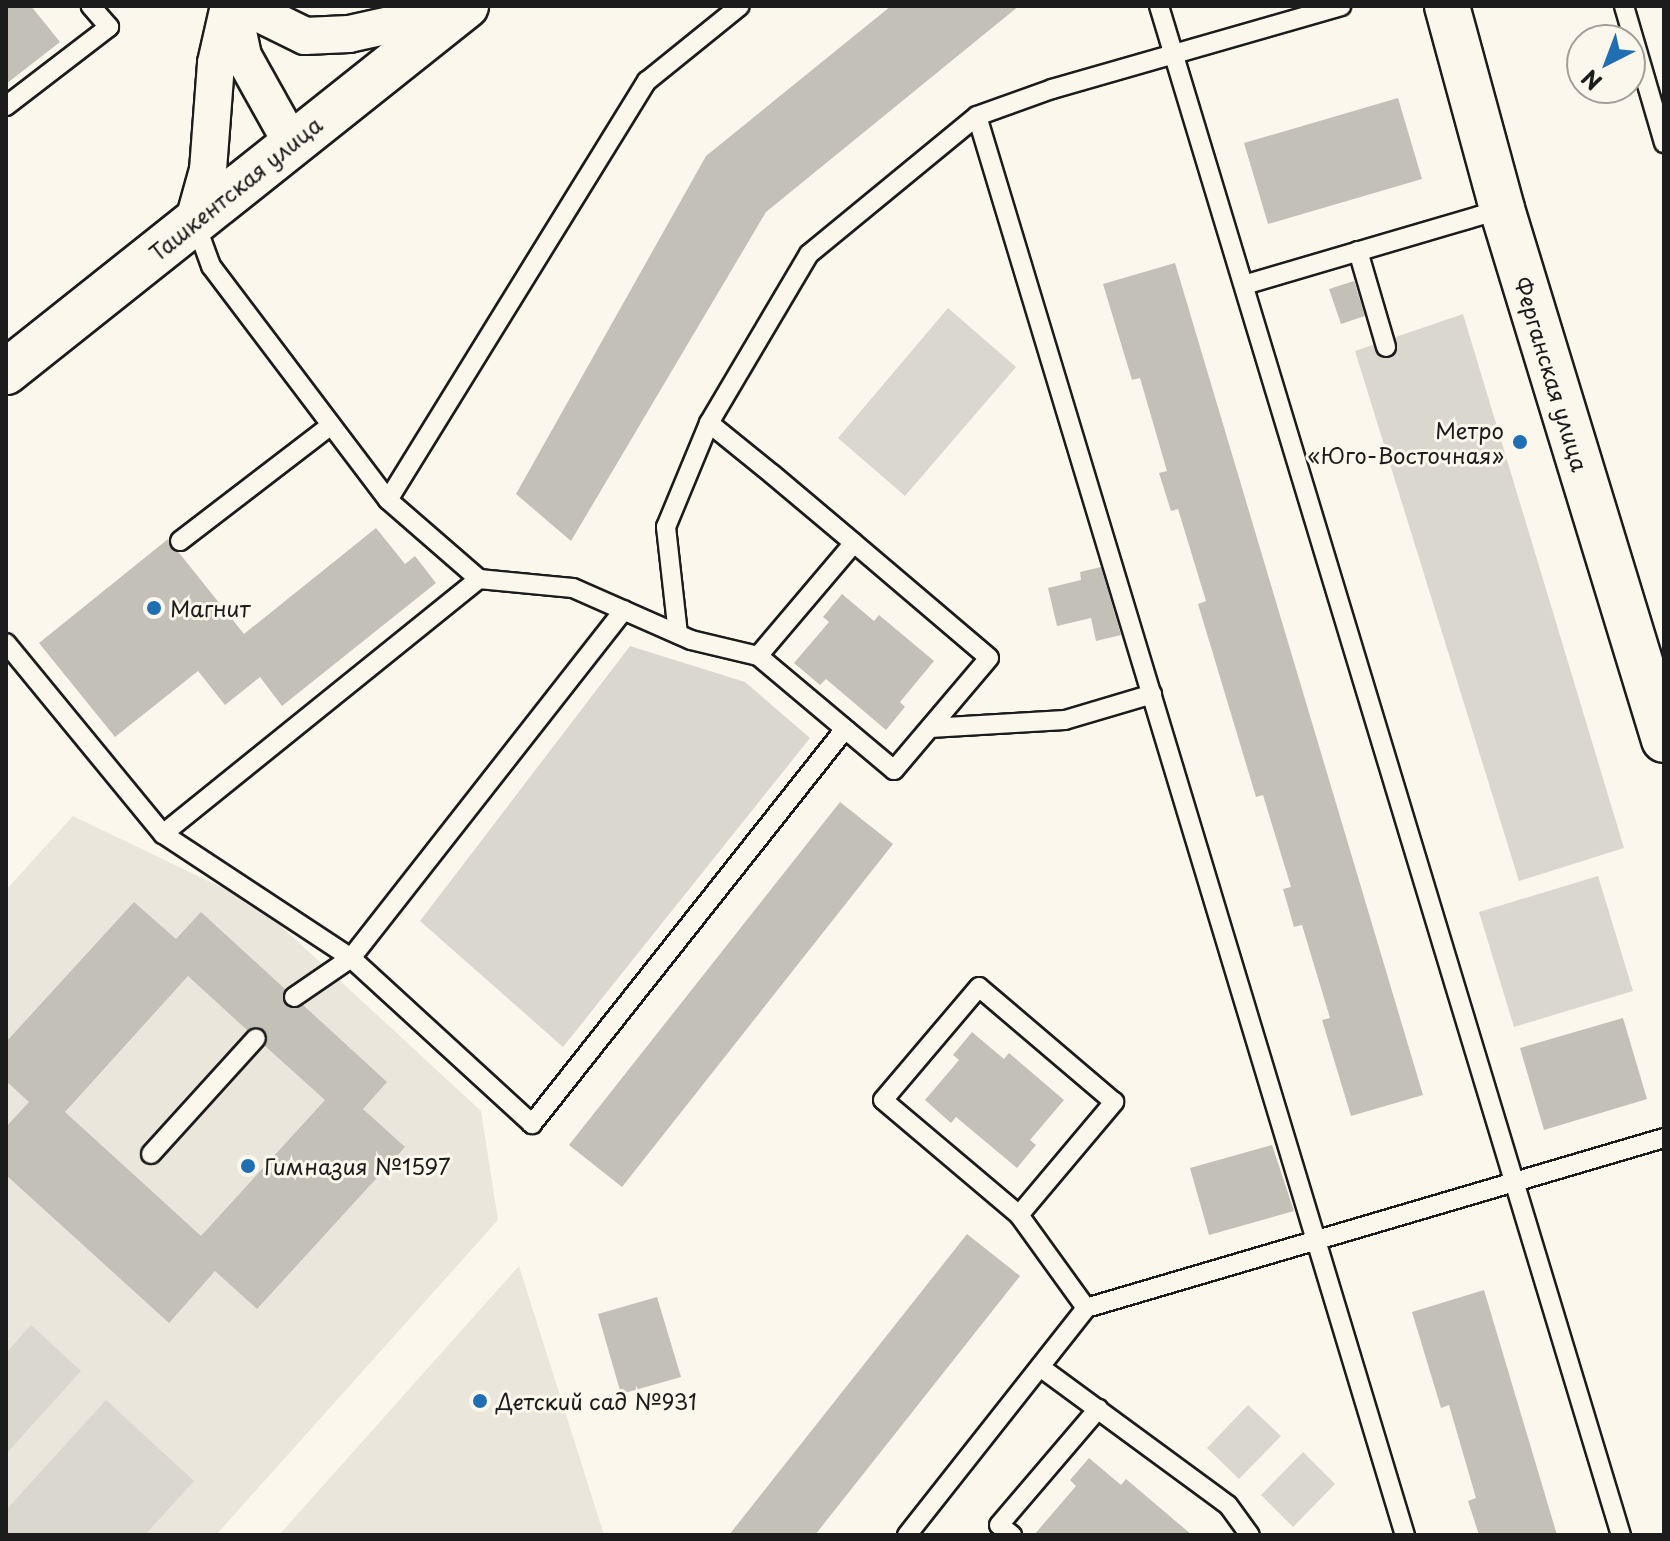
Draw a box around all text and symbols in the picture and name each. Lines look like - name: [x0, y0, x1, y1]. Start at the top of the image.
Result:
- north arrow: [1566, 24, 1646, 104]
- text: N: [1573, 63, 1608, 99]
- street label: Ташкентская улица: [143, 110, 327, 266]
- street label: Ферганская улица: [1510, 273, 1594, 475]
- place label: Метро «Юго-Восточная»: [1308, 416, 1504, 468]
- marker: Метро «Юго-Восточная»: [1511, 433, 1529, 451]
- place label: Магнит: [170, 595, 250, 621]
- marker: Магнит: [145, 599, 163, 617]
- place label: Гимназия №1597: [264, 1153, 450, 1179]
- marker: Гимназия №1597: [239, 1157, 257, 1175]
- place label: Детский сад №931: [496, 1388, 699, 1414]
- marker: Детский сад №931: [471, 1392, 489, 1410]

